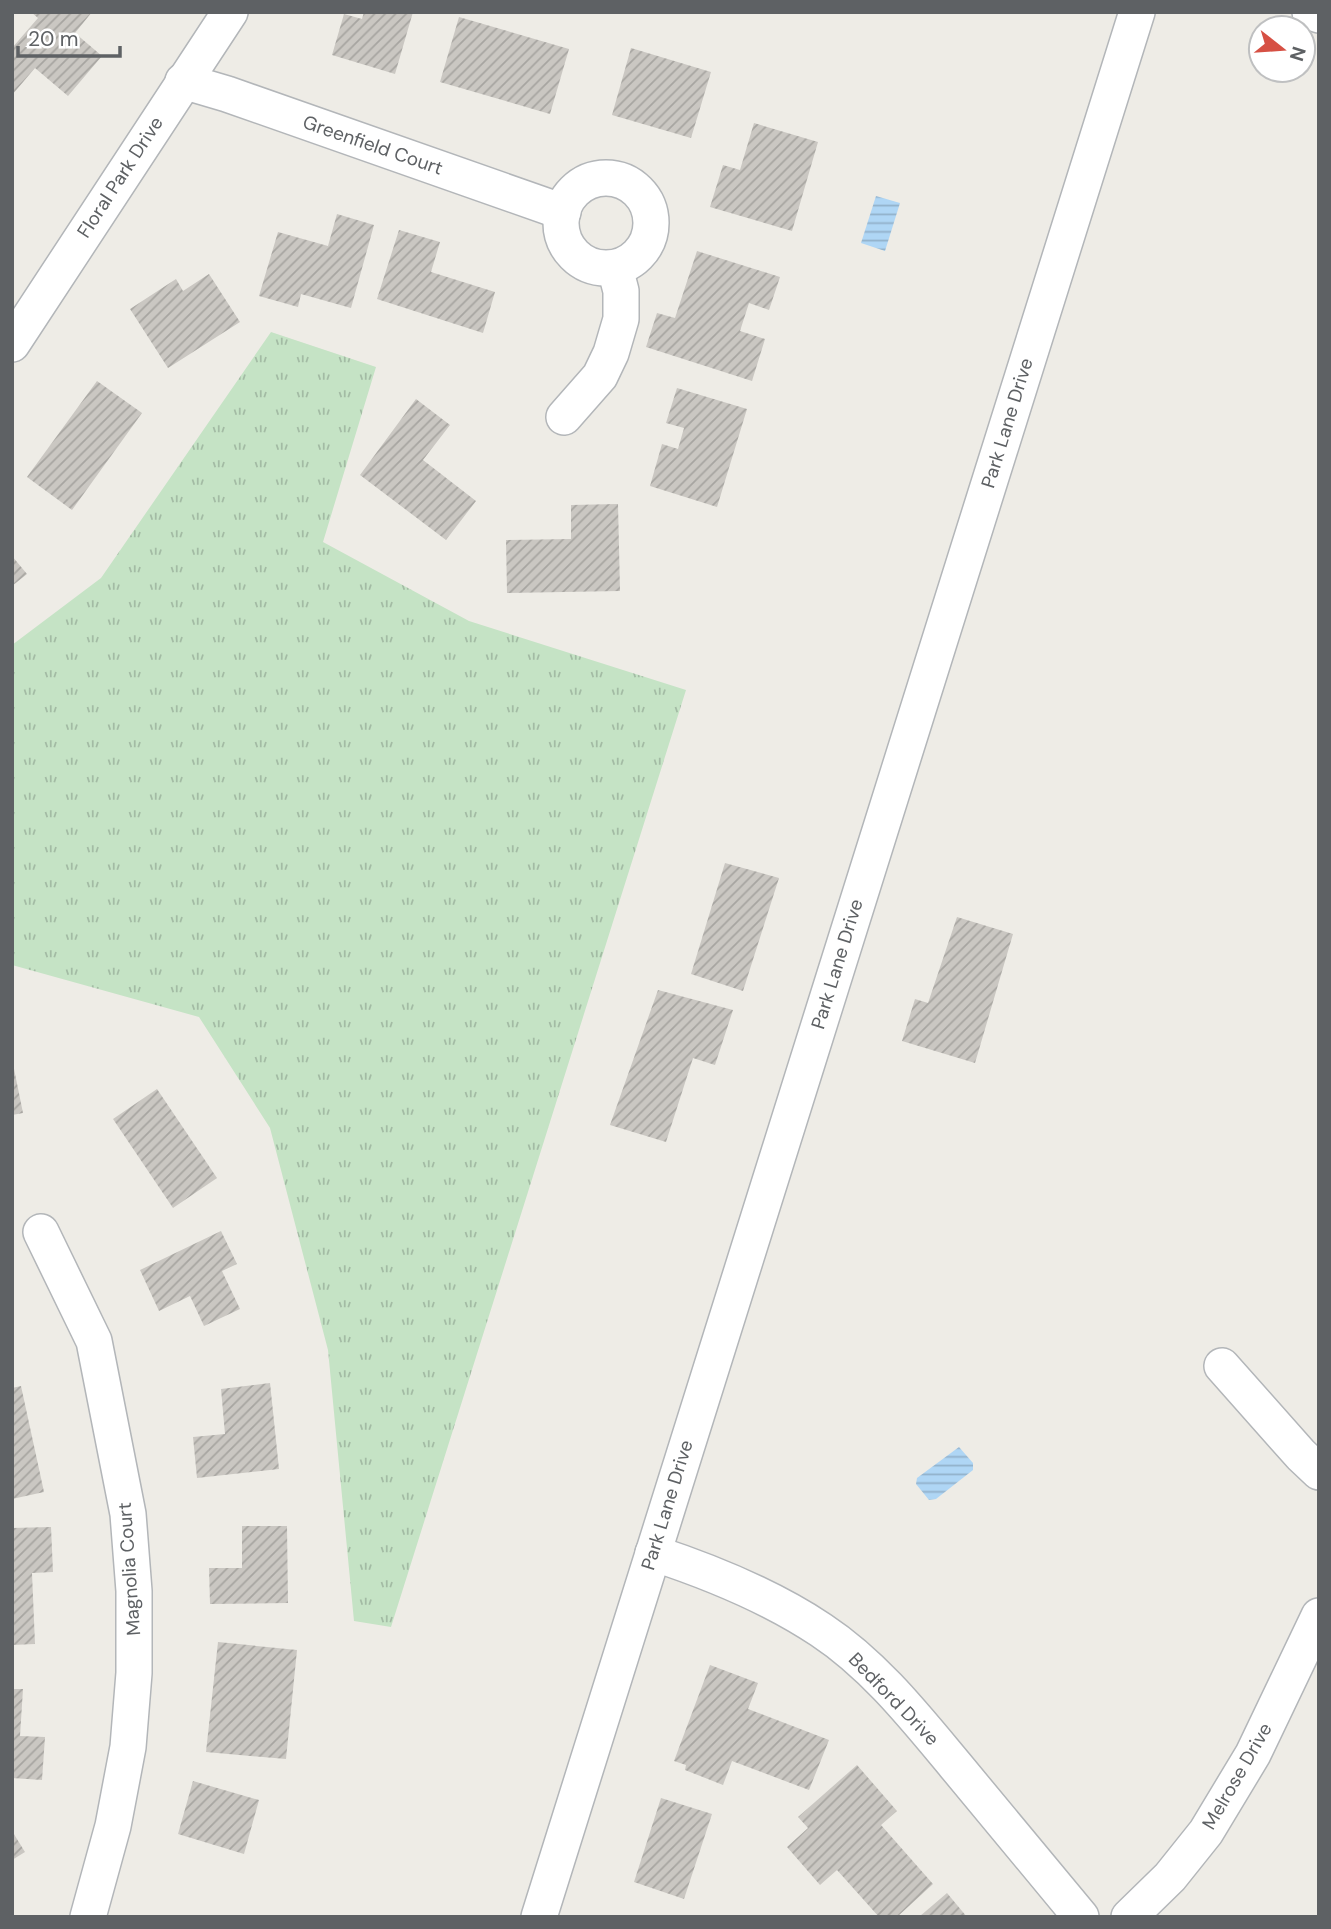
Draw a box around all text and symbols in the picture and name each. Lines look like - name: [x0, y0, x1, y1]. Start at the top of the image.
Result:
- scale bar: [18, 14, 119, 58]
- north arrow: [1247, 14, 1317, 84]
- text: 20 m: [28, 25, 79, 53]
- text: N: [1284, 44, 1312, 64]
- street label: Greenfield Court: [300, 109, 446, 181]
- street label: Floral Park Drive: [71, 112, 169, 242]
- street label: Park Lane Drive: [975, 355, 1039, 491]
- street label: Park Lane Drive: [805, 896, 869, 1032]
- street label: Park Lane Drive: [635, 1437, 699, 1573]
- street label: Magnolia Court: [112, 1502, 146, 1636]
- street label: Bedford Drive: [843, 1647, 945, 1751]
- street label: Melrose Drive: [1196, 1718, 1278, 1834]

